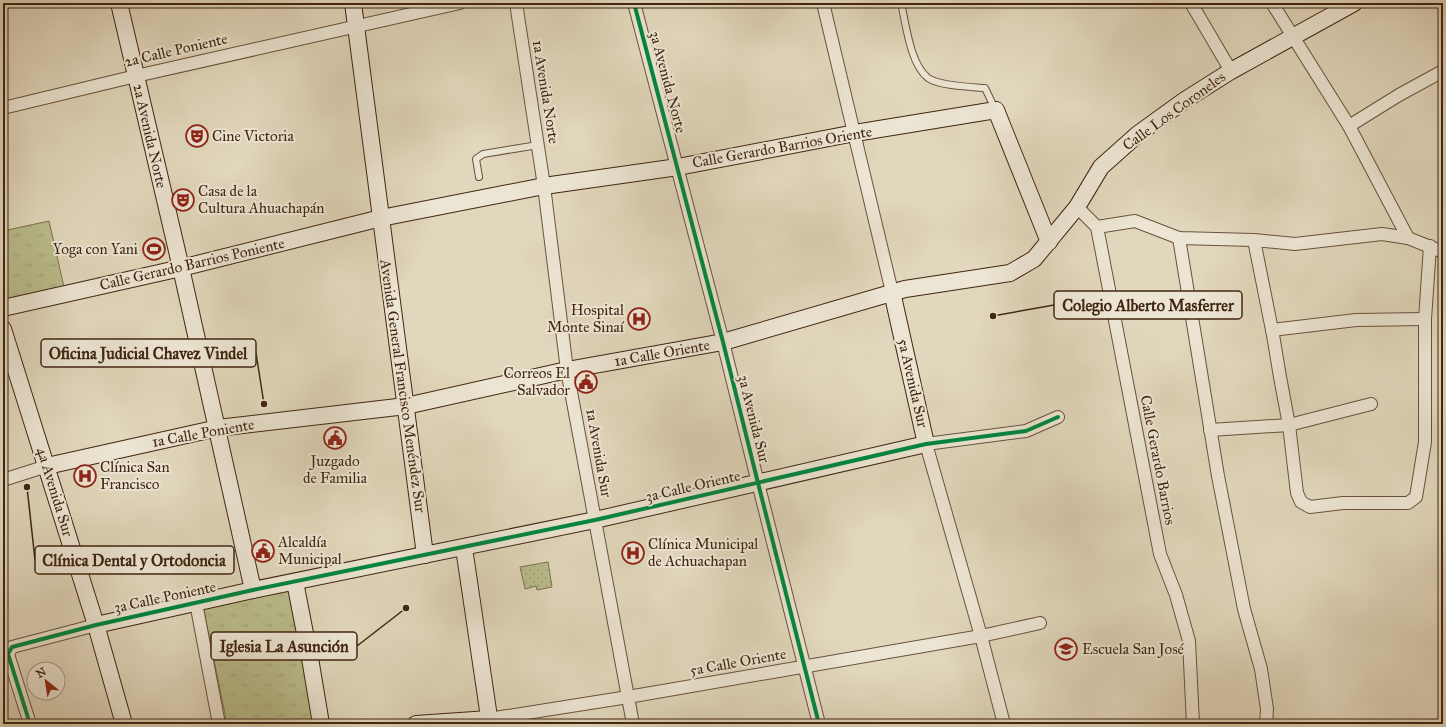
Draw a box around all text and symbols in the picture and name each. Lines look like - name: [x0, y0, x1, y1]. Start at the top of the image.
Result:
- street label: 2a Calle Poniente: [123, 29, 229, 71]
- street label: 3a Avenida Norte: [646, 29, 690, 135]
- street label: 1a Avenida Norte: [529, 39, 563, 145]
- street label: Calle Los Coroneles: [1119, 68, 1229, 154]
- street label: 2a Avenida Norte: [129, 82, 171, 190]
- street label: Calle Gerardo Barrios Oriente: [691, 122, 873, 172]
- theatre icon: Cine Victoria: [184, 123, 210, 149]
- place label: Cine Victoria: [212, 127, 294, 145]
- place label: Casa de la Cultura Ahuachapán: [198, 182, 324, 217]
- theatre icon: Casa de la Cultura Ahuachapán: [170, 187, 196, 213]
- street label: Calle Gerardo Barrios Poniente: [98, 234, 286, 294]
- sports icon: Yoga con Yani: [141, 236, 167, 262]
- place label: Yoga con Yani: [53, 240, 138, 258]
- street label: Avenida General Francisco Menéndez Sur: [376, 257, 430, 514]
- callout: Colegio Alberto Masferrer: [1054, 291, 1242, 319]
- text: Colegio Alberto Masferrer: [1062, 296, 1235, 316]
- place label: Hospital Monte Sinaí: [547, 301, 625, 336]
- hospital icon: Hospital Monte Sinaí: [626, 306, 652, 332]
- street label: 1a Calle Oriente: [613, 336, 711, 370]
- street label: 5a Avenida Sur: [894, 337, 932, 430]
- callout: Oficina Judicial Chavez Vindel: [41, 339, 256, 367]
- text: Oficina Judicial Chavez Vindel: [49, 344, 248, 364]
- place label: Correos El Salvador: [504, 364, 571, 399]
- public building icon: Correos El Salvador: [573, 369, 599, 395]
- street label: 3a Avenida Sur: [734, 373, 774, 465]
- street label: Calle Gerardo Barrios: [1137, 394, 1179, 526]
- street label: 1a Avenida Sur: [582, 407, 616, 499]
- street label: 1a Calle Poniente: [150, 415, 256, 451]
- public building icon: Juzgado de Familia: [322, 425, 348, 451]
- street label: 4a Avenida Sur: [33, 445, 77, 539]
- place label: Juzgado de Familia: [303, 452, 368, 487]
- place label: Clínica San Francisco: [100, 458, 170, 493]
- hospital icon: Clínica San Francisco: [72, 463, 98, 489]
- street label: 3a Calle Oriente: [644, 466, 742, 506]
- place label: Alcaldía Municipal: [277, 533, 343, 568]
- place label: Clínica Municipal de Achuachapan: [648, 535, 759, 570]
- public building icon: Alcaldía Municipal: [250, 538, 276, 564]
- hospital icon: Clínica Municipal de Achuachapan: [620, 540, 646, 566]
- callout: Clínica Dental y Ortodoncia: [35, 546, 234, 574]
- text: Clínica Dental y Ortodoncia: [42, 551, 227, 571]
- street label: 3a Calle Poniente: [112, 577, 218, 617]
- callout: Iglesia La Asunción: [211, 632, 357, 660]
- school or university icon: Escuela San José: [1053, 636, 1079, 662]
- text: Iglesia La Asunción: [219, 637, 349, 657]
- place label: Escuela San José: [1082, 640, 1185, 659]
- street label: 5a Calle Oriente: [688, 645, 788, 679]
- north arrow: [26, 661, 66, 701]
- text: N: [34, 664, 49, 681]

